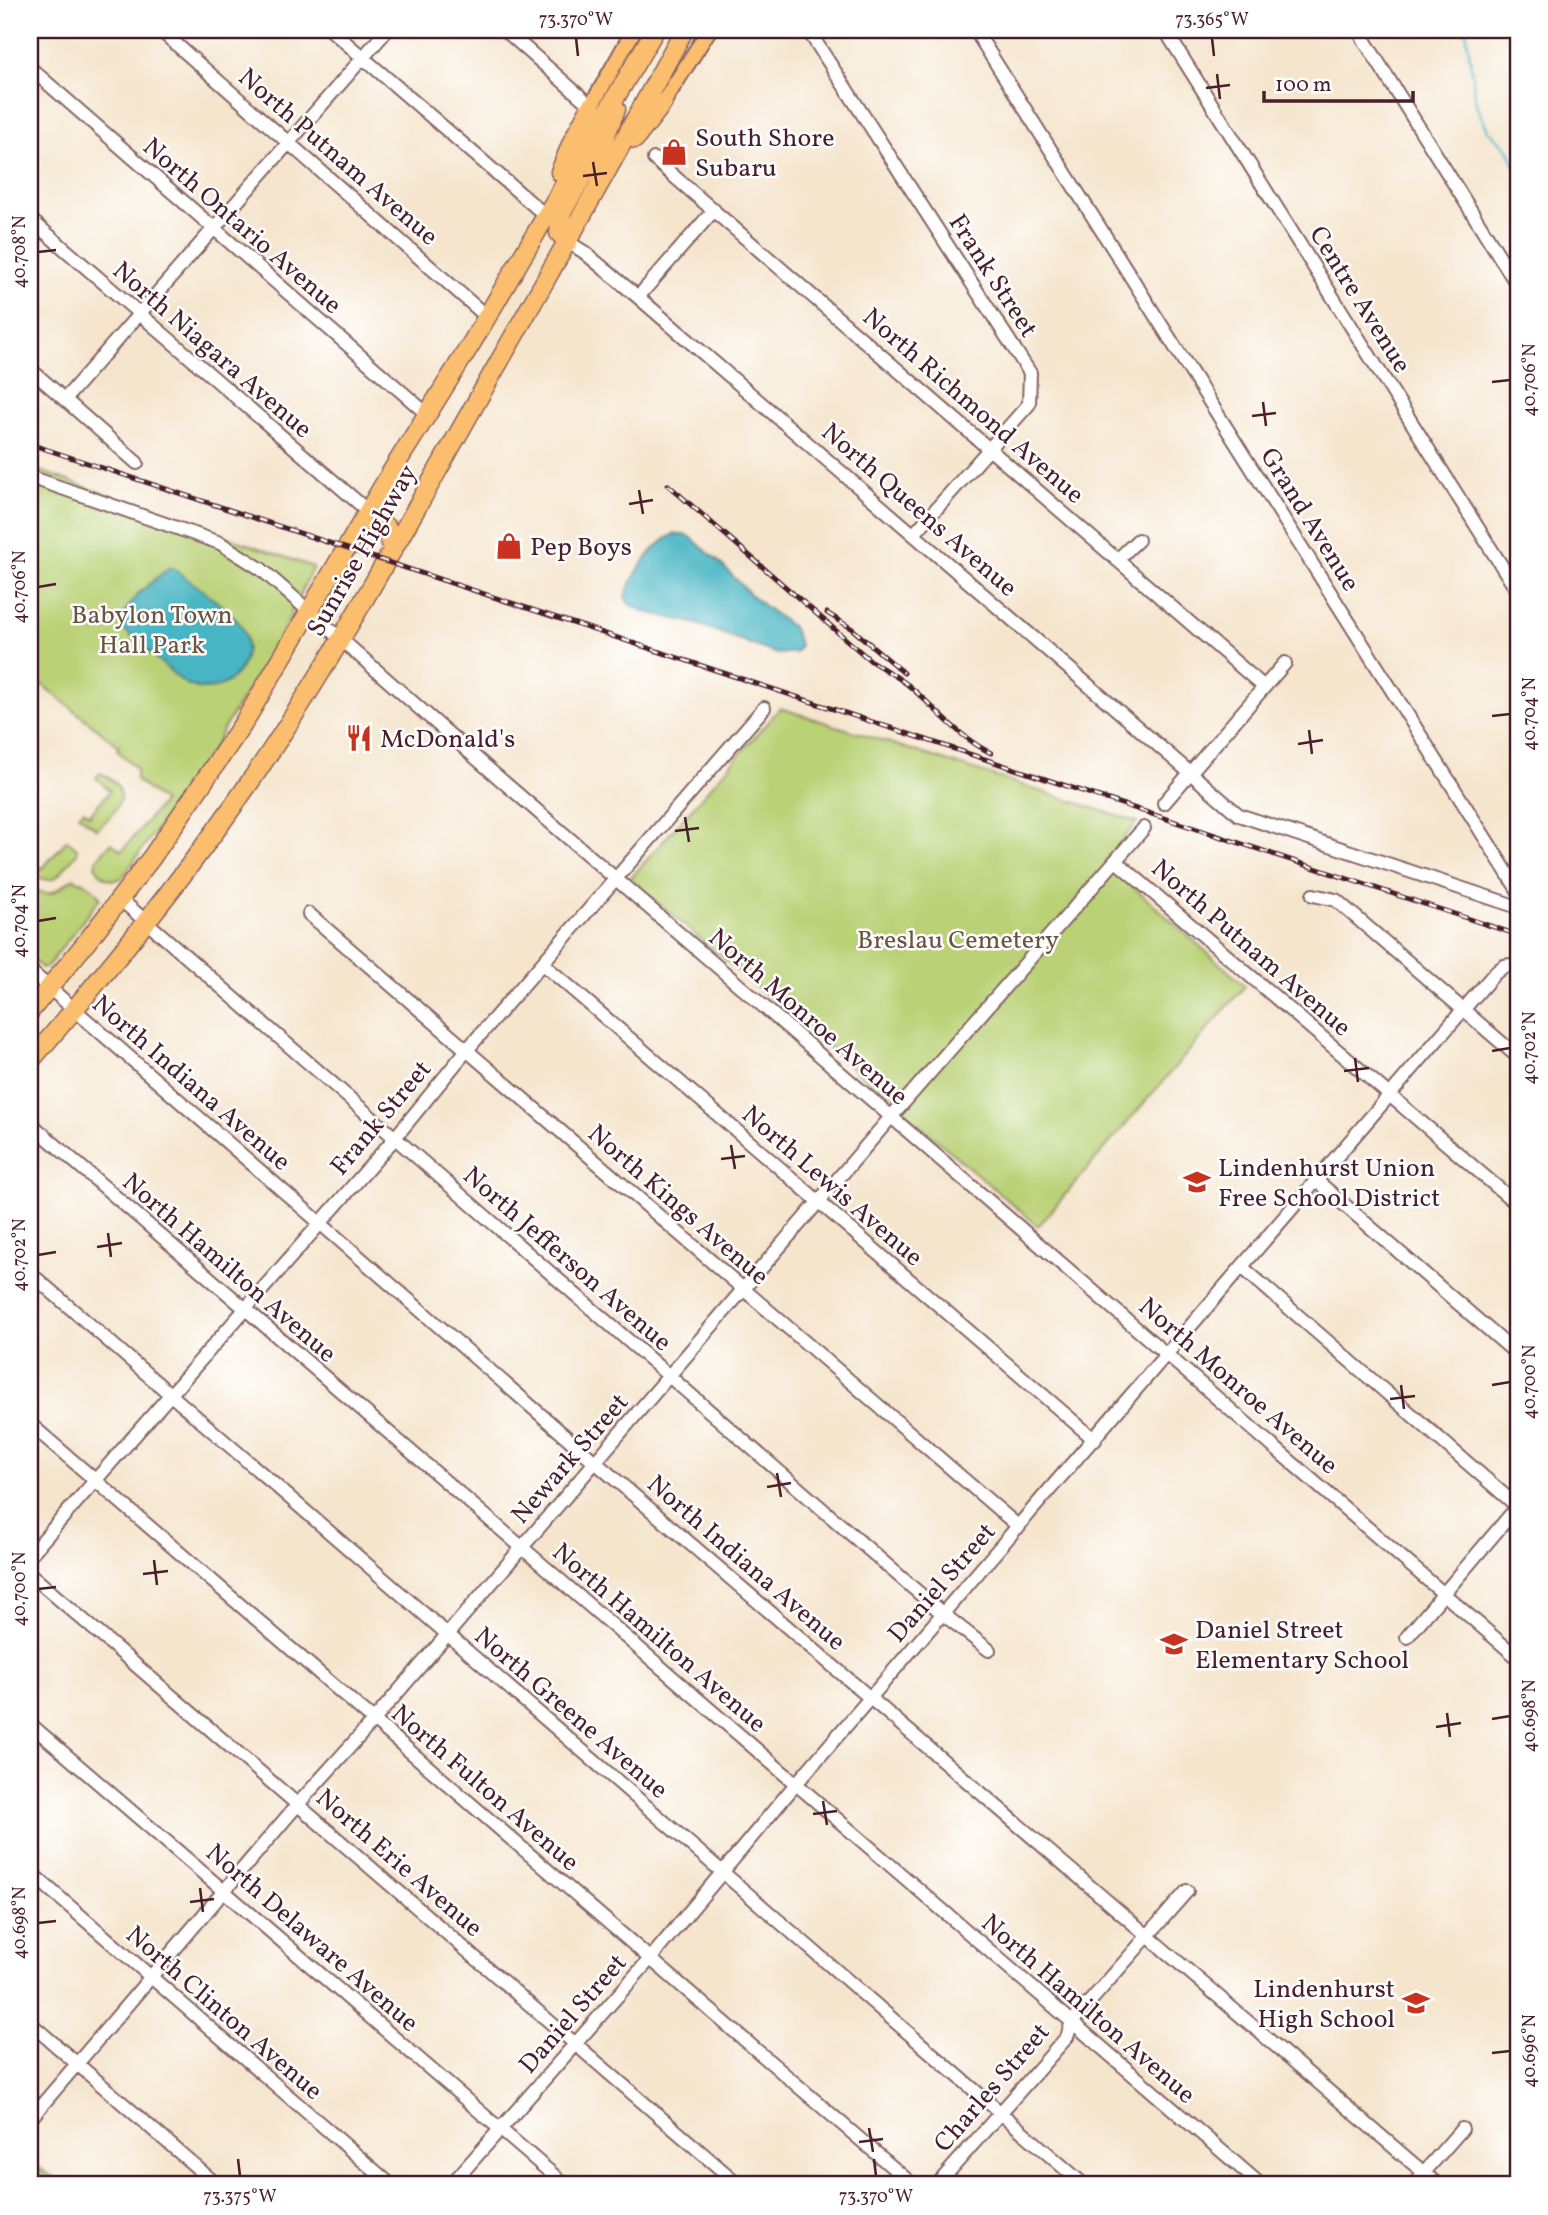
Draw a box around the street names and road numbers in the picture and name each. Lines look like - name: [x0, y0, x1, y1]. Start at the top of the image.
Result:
- street label: North Putnam Avenue: [230, 60, 446, 255]
- street label: North Ontario Avenue: [134, 130, 349, 323]
- street label: Frank Street: [939, 207, 1046, 345]
- street label: Centre Avenue: [1300, 220, 1419, 381]
- street label: North Niagara Avenue: [104, 254, 319, 447]
- street label: North Richmond Avenue: [854, 300, 1091, 513]
- street label: North Queens Avenue: [813, 415, 1024, 606]
- street label: Grand Avenue: [1251, 441, 1368, 599]
- street label: Sunrise Highway: [299, 458, 427, 644]
- street label: North Putnam Avenue: [1143, 851, 1359, 1046]
- street label: North Monroe Avenue: [700, 921, 915, 1114]
- street label: North Indiana Avenue: [84, 987, 298, 1180]
- street label: Frank Street: [323, 1053, 441, 1184]
- street label: North Lewis Avenue: [733, 1098, 930, 1275]
- street label: North Kings Avenue: [579, 1117, 776, 1294]
- street label: North Jefferson Avenue: [455, 1159, 679, 1360]
- street label: North Hamilton Avenue: [114, 1165, 344, 1372]
- street label: North Monroe Avenue: [1130, 1290, 1345, 1483]
- street label: Newark Street: [504, 1386, 638, 1533]
- street label: North Indiana Avenue: [639, 1467, 853, 1660]
- street label: Daniel Street: [880, 1515, 1005, 1651]
- street label: North Hamilton Avenue: [544, 1535, 774, 1742]
- street label: North Greene Avenue: [466, 1619, 676, 1808]
- street label: North Fulton Avenue: [383, 1697, 587, 1880]
- street label: North Erie Avenue: [307, 1781, 490, 1946]
- street label: North Delaware Avenue: [197, 1836, 426, 2041]
- street label: North Hamilton Avenue: [973, 1906, 1203, 2113]
- street label: North Clinton Avenue: [117, 1918, 330, 2109]
- street label: Daniel Street: [511, 1946, 636, 2082]
- street label: Charles Street: [926, 2016, 1059, 2161]

